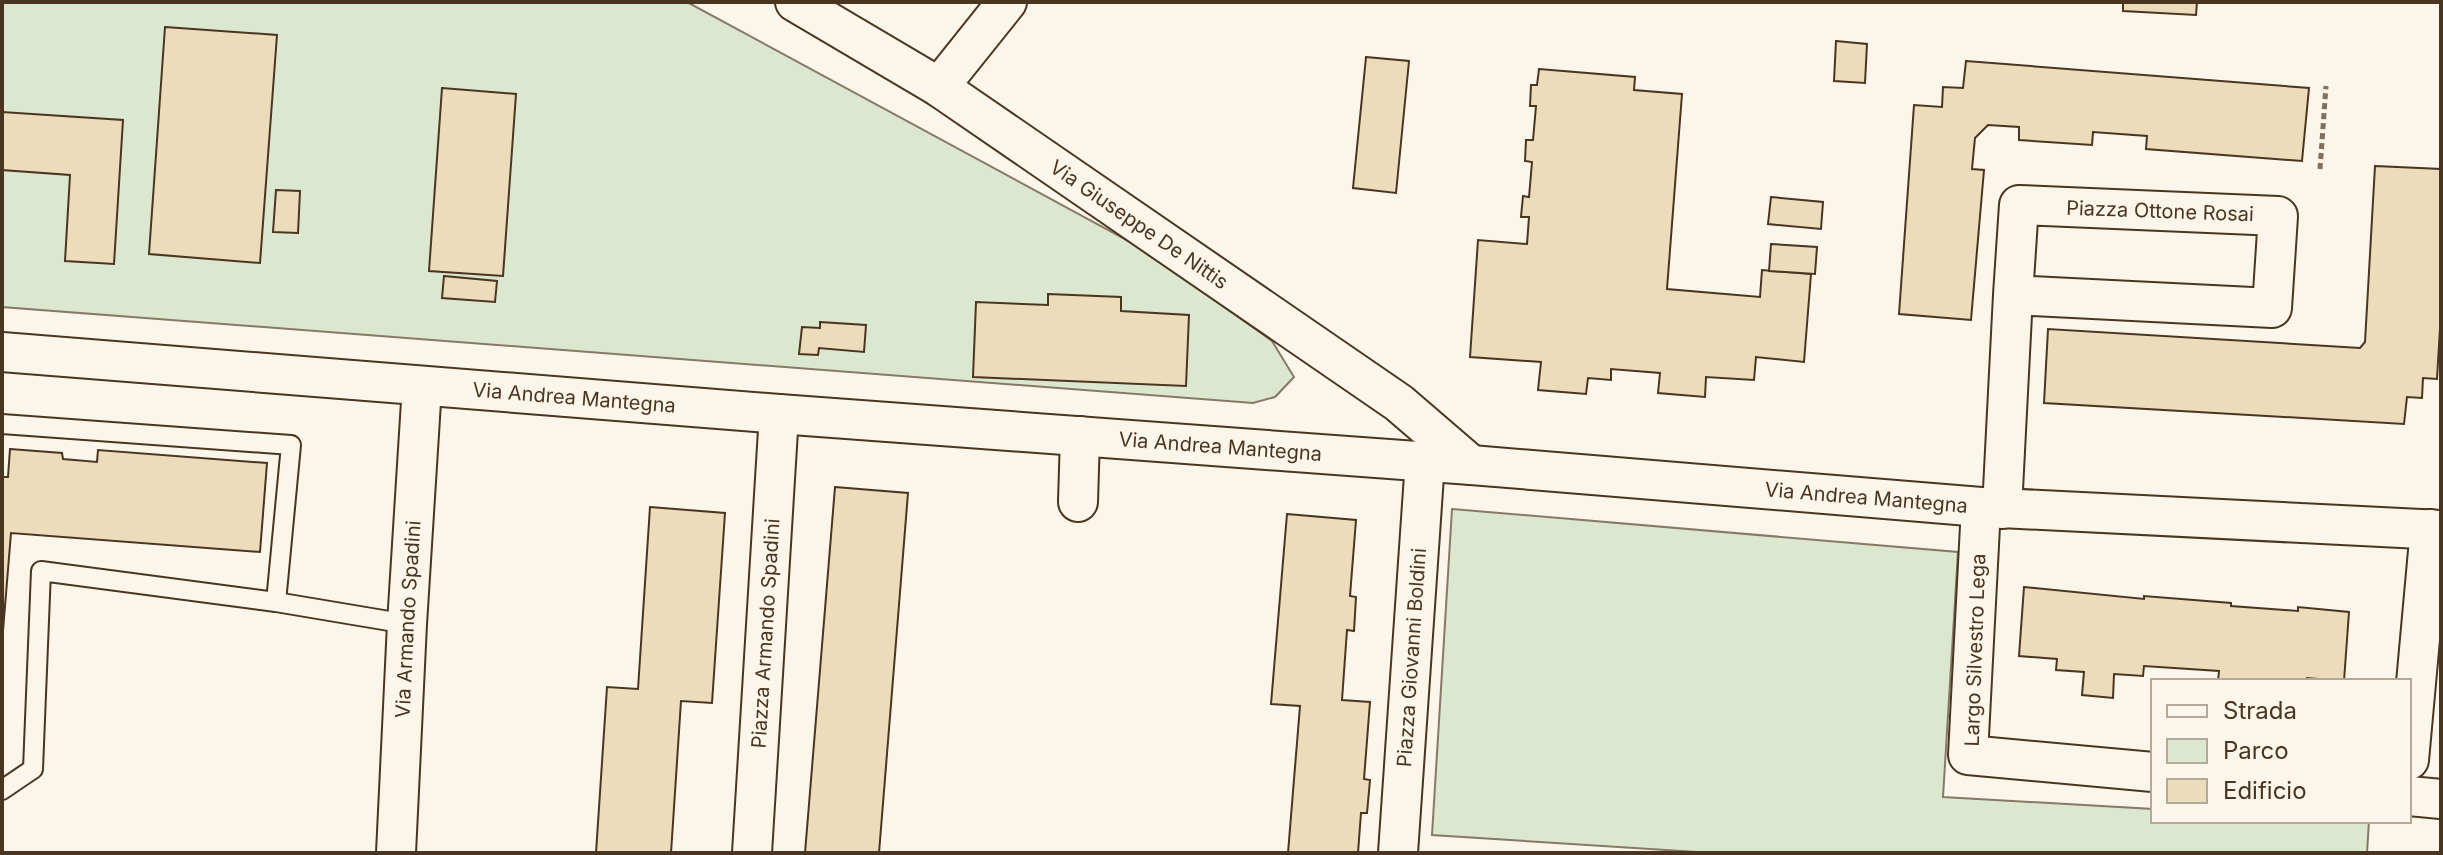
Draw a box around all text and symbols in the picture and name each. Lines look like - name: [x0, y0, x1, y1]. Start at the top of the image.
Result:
- street label: Via Giuseppe De Nittis: [1045, 155, 1233, 294]
- street label: Piazza Ottone Rosai: [2066, 196, 2254, 226]
- street label: Via Andrea Mantegna: [472, 378, 677, 418]
- street label: Via Andrea Mantegna: [1118, 427, 1323, 466]
- street label: Via Andrea Mantegna: [1764, 477, 1969, 518]
- street label: Piazza Armando Spadini: [746, 518, 785, 749]
- street label: Via Armando Spadini: [390, 520, 425, 719]
- street label: Piazza Giovanni Boldini: [1392, 547, 1431, 768]
- street label: Largo Silvestro Lega: [1960, 553, 1990, 747]
- legend: [2151, 679, 2411, 823]
- text: Strada: [2223, 696, 2297, 725]
- text: Parco: [2223, 736, 2289, 765]
- text: Edificio: [2223, 776, 2307, 805]

